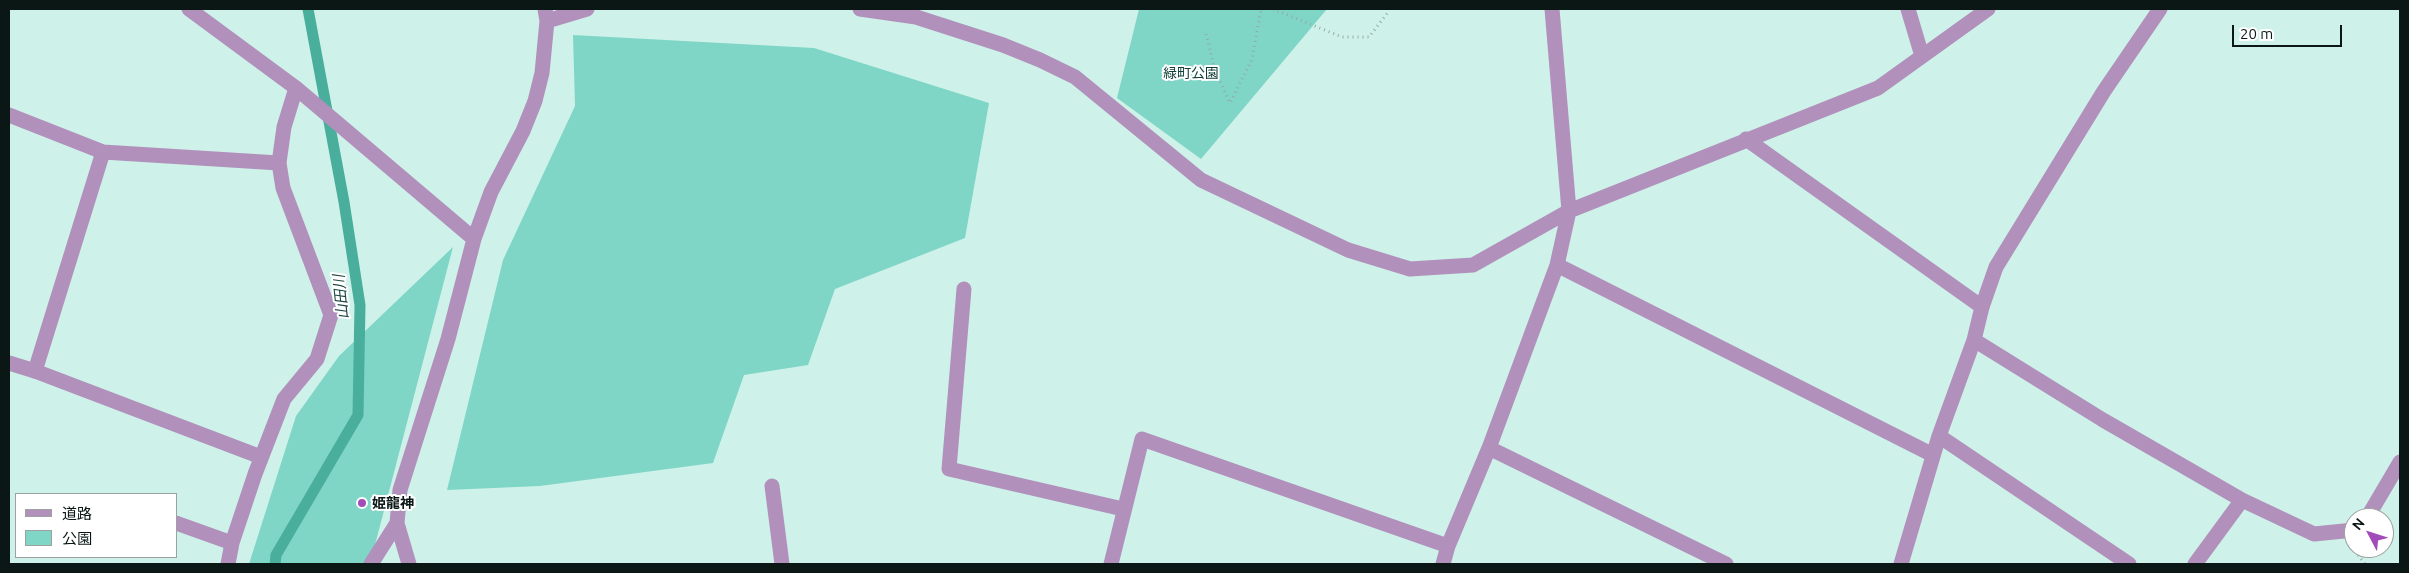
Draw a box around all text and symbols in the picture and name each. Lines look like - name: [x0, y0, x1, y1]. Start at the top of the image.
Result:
- scale bar: [2234, 15, 2344, 47]
- text: 20 m: [2240, 25, 2273, 42]
- park label: 緑町公園: [1163, 65, 1219, 81]
- water label: 山田川: [330, 274, 352, 320]
- legend: [15, 493, 178, 558]
- place label: 姫龍神: [372, 495, 414, 511]
- marker: 姫龍神: [356, 497, 368, 509]
- text: 道路: [62, 505, 92, 522]
- north arrow: [2344, 508, 2394, 558]
- text: N: [2349, 515, 2368, 533]
- text: 公園: [62, 530, 92, 547]

